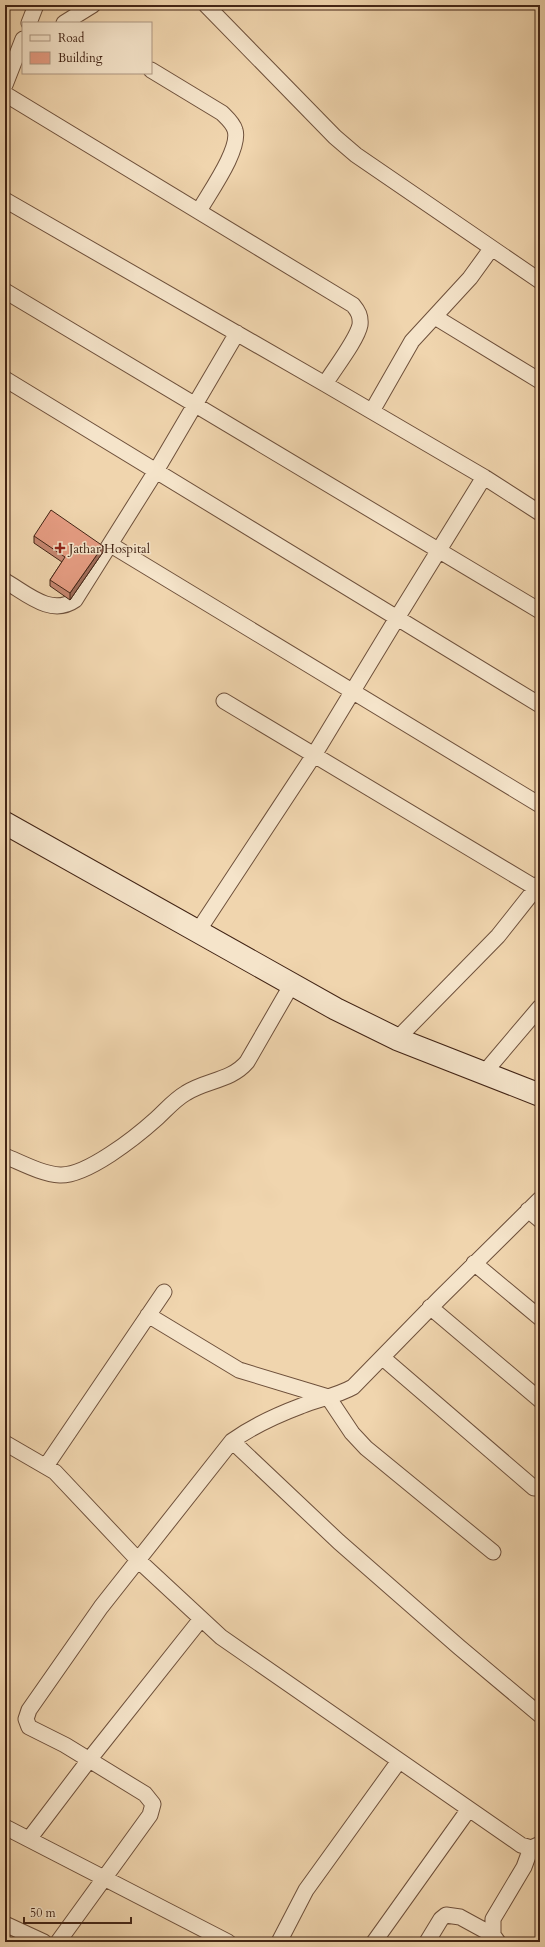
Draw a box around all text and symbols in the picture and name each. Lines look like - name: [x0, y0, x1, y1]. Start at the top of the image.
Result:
- legend: [22, 22, 152, 74]
- text: Road: [58, 30, 85, 46]
- text: Building: [58, 50, 103, 66]
- place label: Jathar Hospital: [67, 540, 151, 558]
- marker: Jathar Hospital: [54, 542, 66, 554]
- scale bar: [24, 1899, 131, 1925]
- text: 50 m: [30, 1905, 57, 1921]

